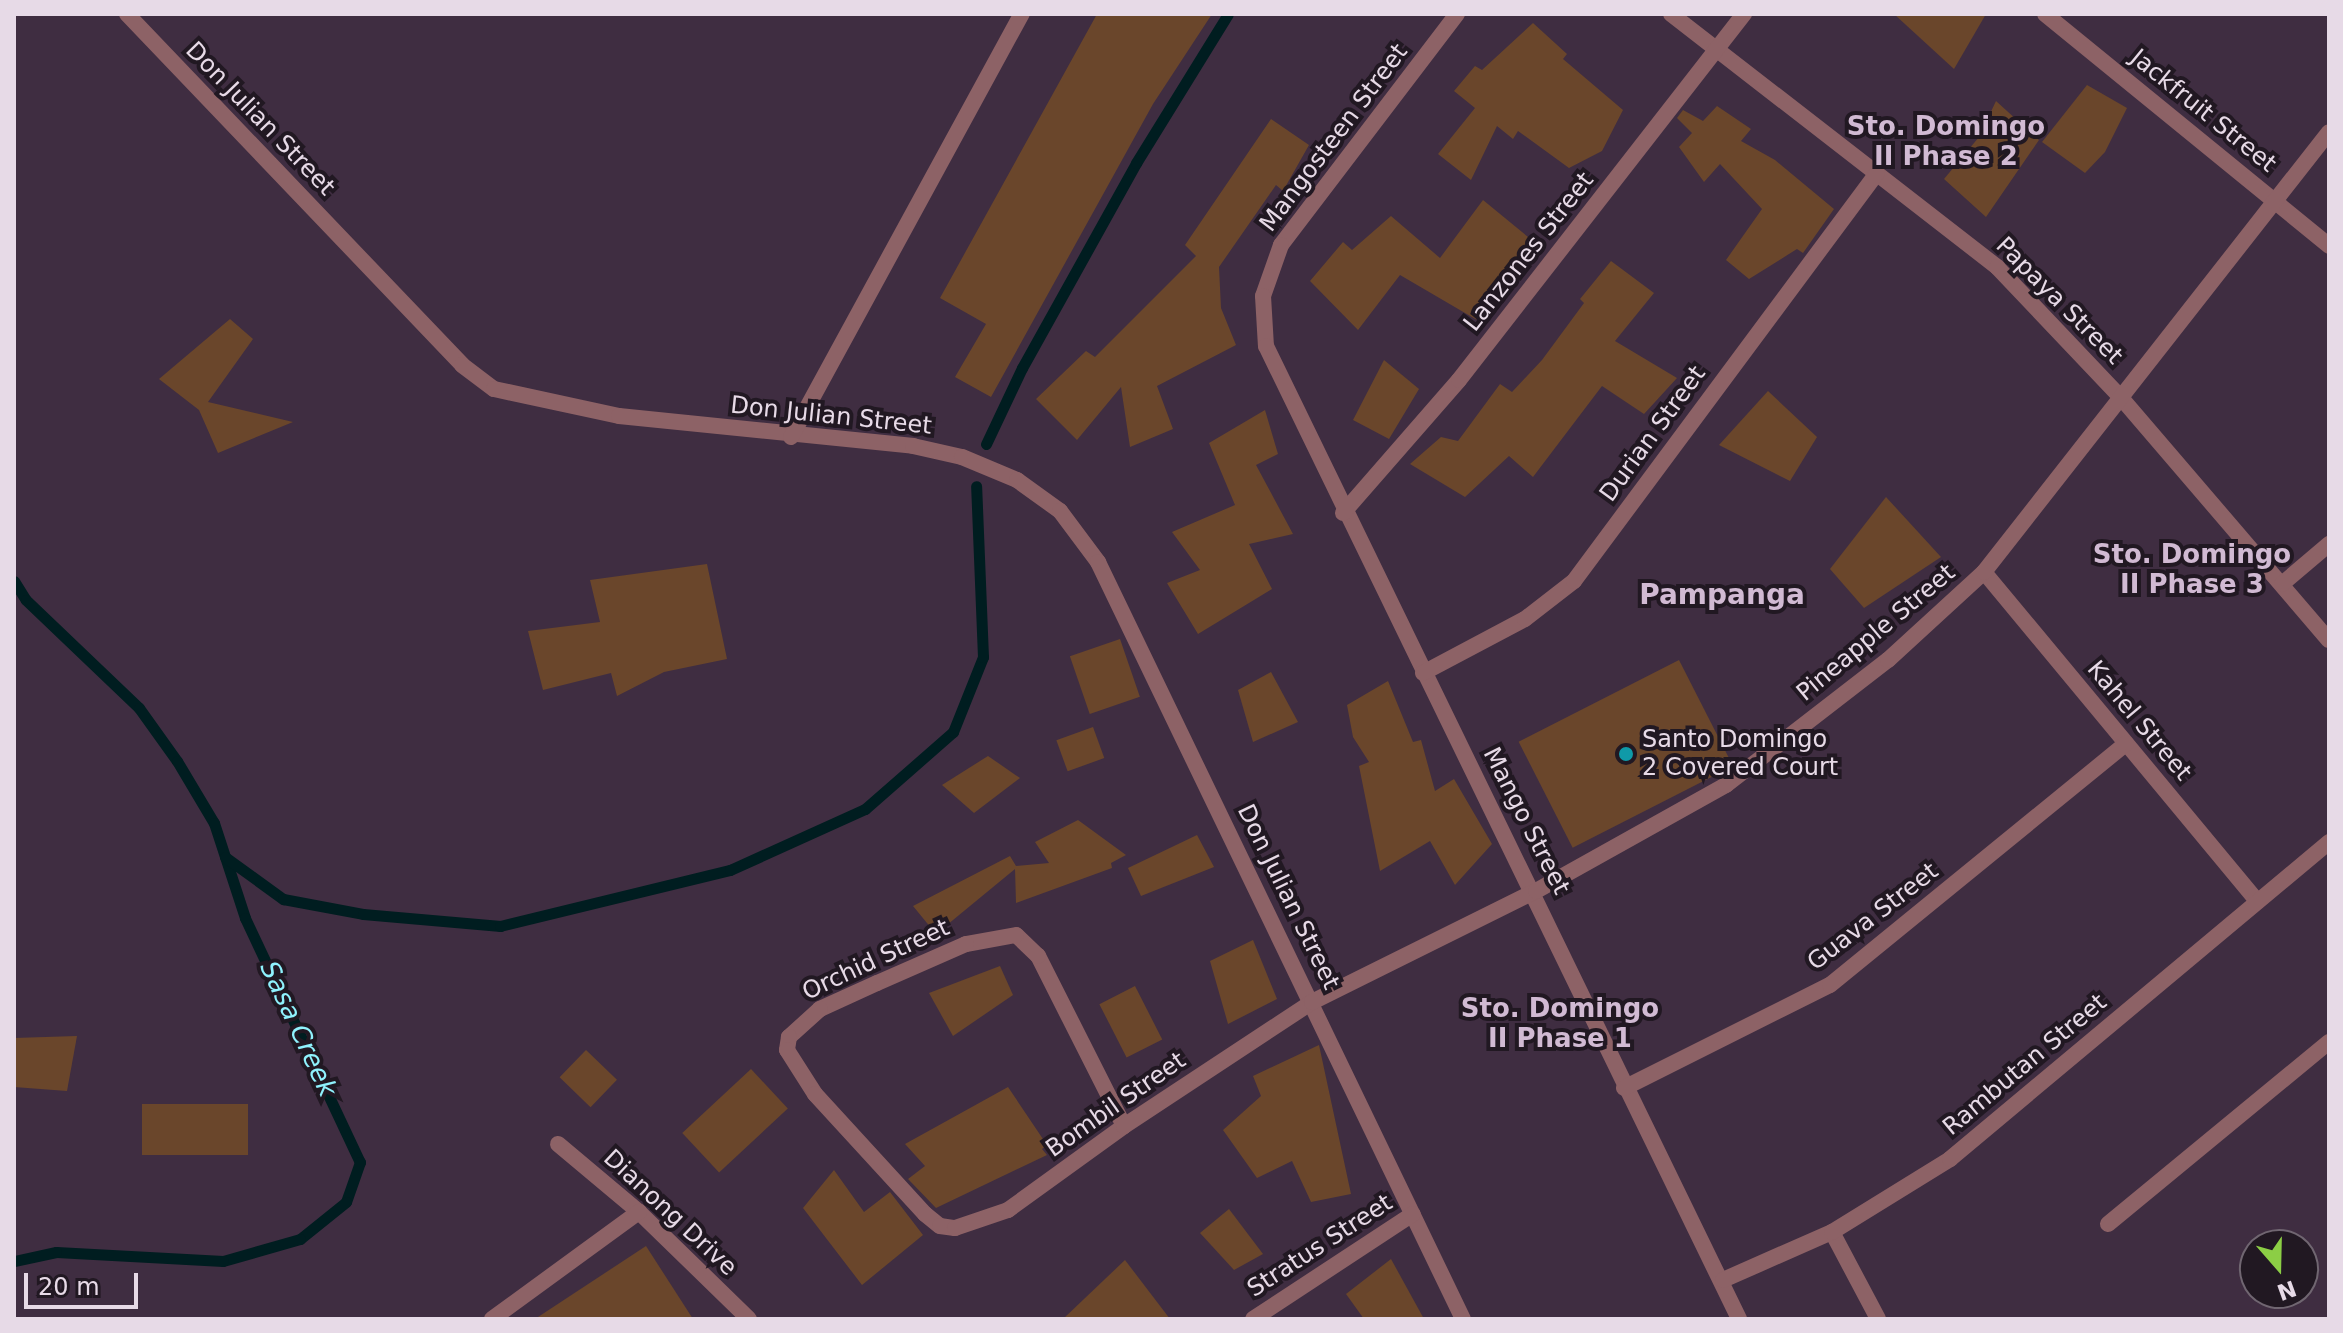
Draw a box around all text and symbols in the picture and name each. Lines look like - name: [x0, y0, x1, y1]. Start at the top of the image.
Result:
- street label: Don Julian Street: [179, 36, 341, 202]
- street label: Mangosteen Street: [1254, 38, 1414, 238]
- street label: Jackfruit Street: [2124, 43, 2282, 179]
- district label: Sto. Domingo II Phase 2: [1847, 111, 2045, 172]
- street label: Lanzones Street: [1458, 167, 1600, 337]
- street label: Papaya Street: [1990, 232, 2128, 370]
- street label: Durian Street: [1594, 361, 1712, 507]
- street label: Don Julian Street: [729, 391, 933, 441]
- district label: Sto. Domingo II Phase 3: [2093, 539, 2291, 600]
- street label: Pineapple Street: [1791, 558, 1961, 708]
- district label: Pampanga: [1639, 578, 1805, 612]
- street label: Kahel Street: [2081, 655, 2197, 787]
- place label: Santo Domingo 2 Covered Court: [1642, 726, 1838, 782]
- street label: Mango Street: [1477, 743, 1575, 899]
- marker: Santo Domingo 2 Covered Court: [1617, 745, 1635, 763]
- street label: Don Julian Street: [1231, 800, 1345, 994]
- street label: Guava Street: [1802, 857, 1944, 977]
- street label: Orchid Street: [798, 913, 954, 1007]
- water label: Sasa Creek: [253, 956, 343, 1102]
- street label: Rambutan Street: [1937, 988, 2113, 1142]
- district label: Sto. Domingo II Phase 1: [1461, 993, 1659, 1054]
- street label: Bombil Street: [1041, 1046, 1191, 1164]
- street label: Dianong Drive: [597, 1144, 743, 1282]
- street label: Stratus Street: [1242, 1188, 1398, 1304]
- north arrow: [2239, 1229, 2319, 1309]
- scale bar: [28, 1257, 142, 1307]
- text: 20 m: [38, 1273, 100, 1301]
- text: N: [2274, 1275, 2300, 1305]

